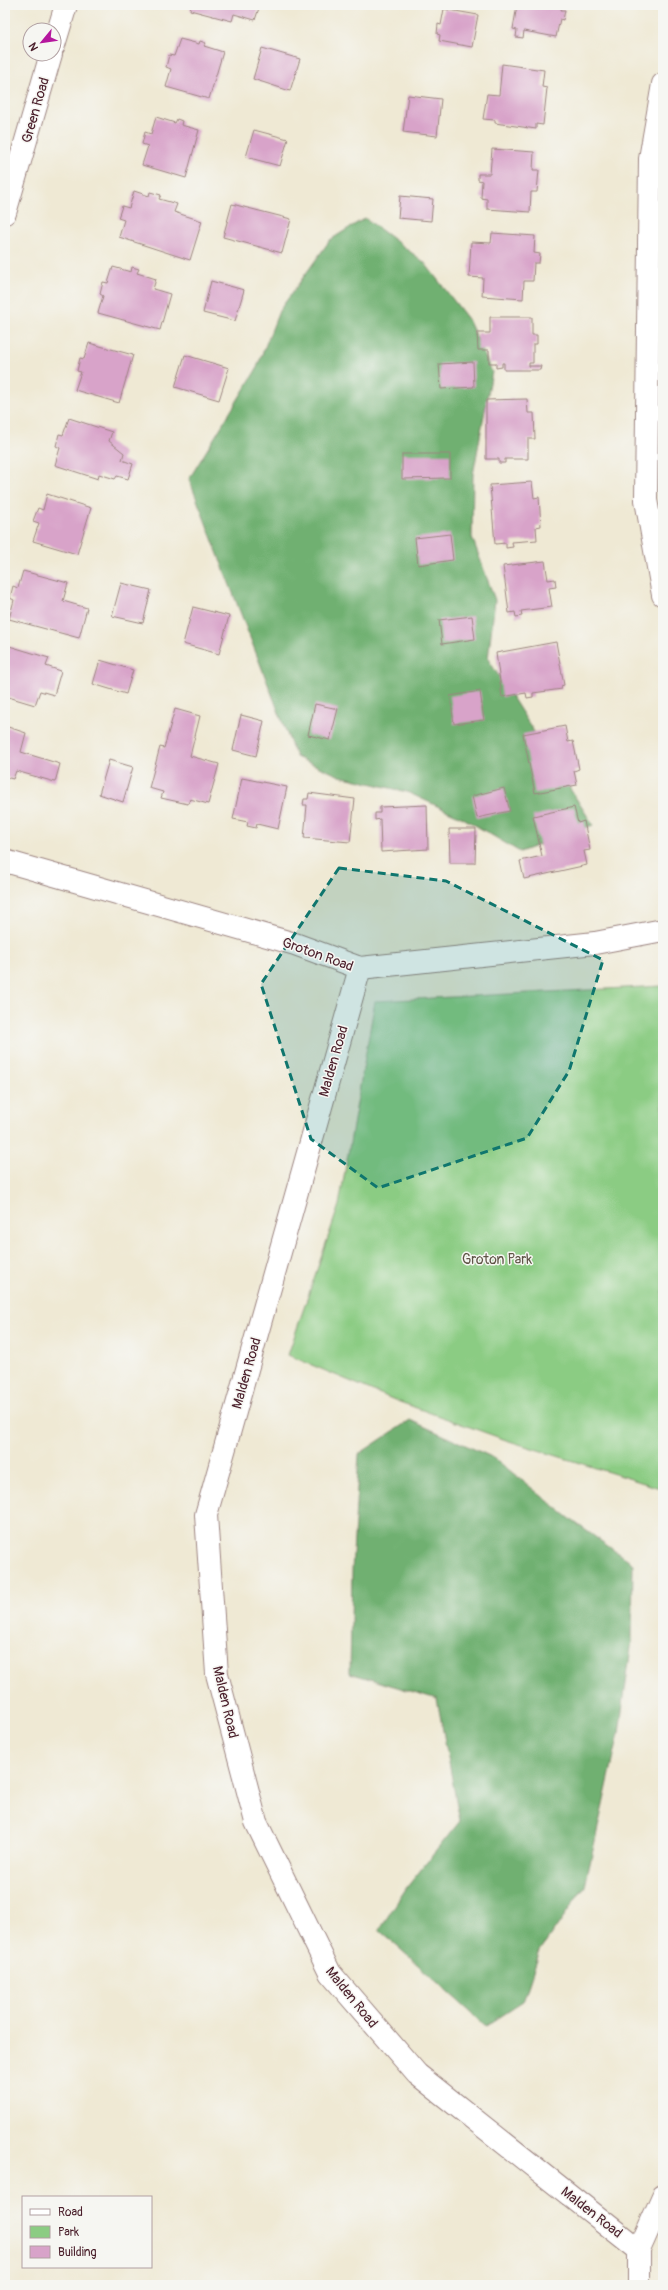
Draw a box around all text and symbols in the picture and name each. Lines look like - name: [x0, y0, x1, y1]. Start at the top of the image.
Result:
- north arrow: [22, 22, 62, 62]
- text: N: [26, 40, 41, 53]
- street label: Green Road: [18, 75, 53, 145]
- street label: Groton Road: [280, 934, 356, 975]
- street label: Malden Road: [315, 1023, 352, 1099]
- park label: Groton Park: [462, 1251, 532, 1268]
- street label: Malden Road: [228, 1335, 265, 1411]
- street label: Malden Road: [209, 1664, 242, 1740]
- street label: Malden Road: [322, 1963, 381, 2031]
- street label: Malden Road: [557, 2183, 626, 2242]
- legend: [22, 2196, 152, 2268]
- text: Road: [58, 2205, 83, 2220]
- text: Park: [58, 2225, 79, 2240]
- text: Building: [58, 2245, 97, 2260]

